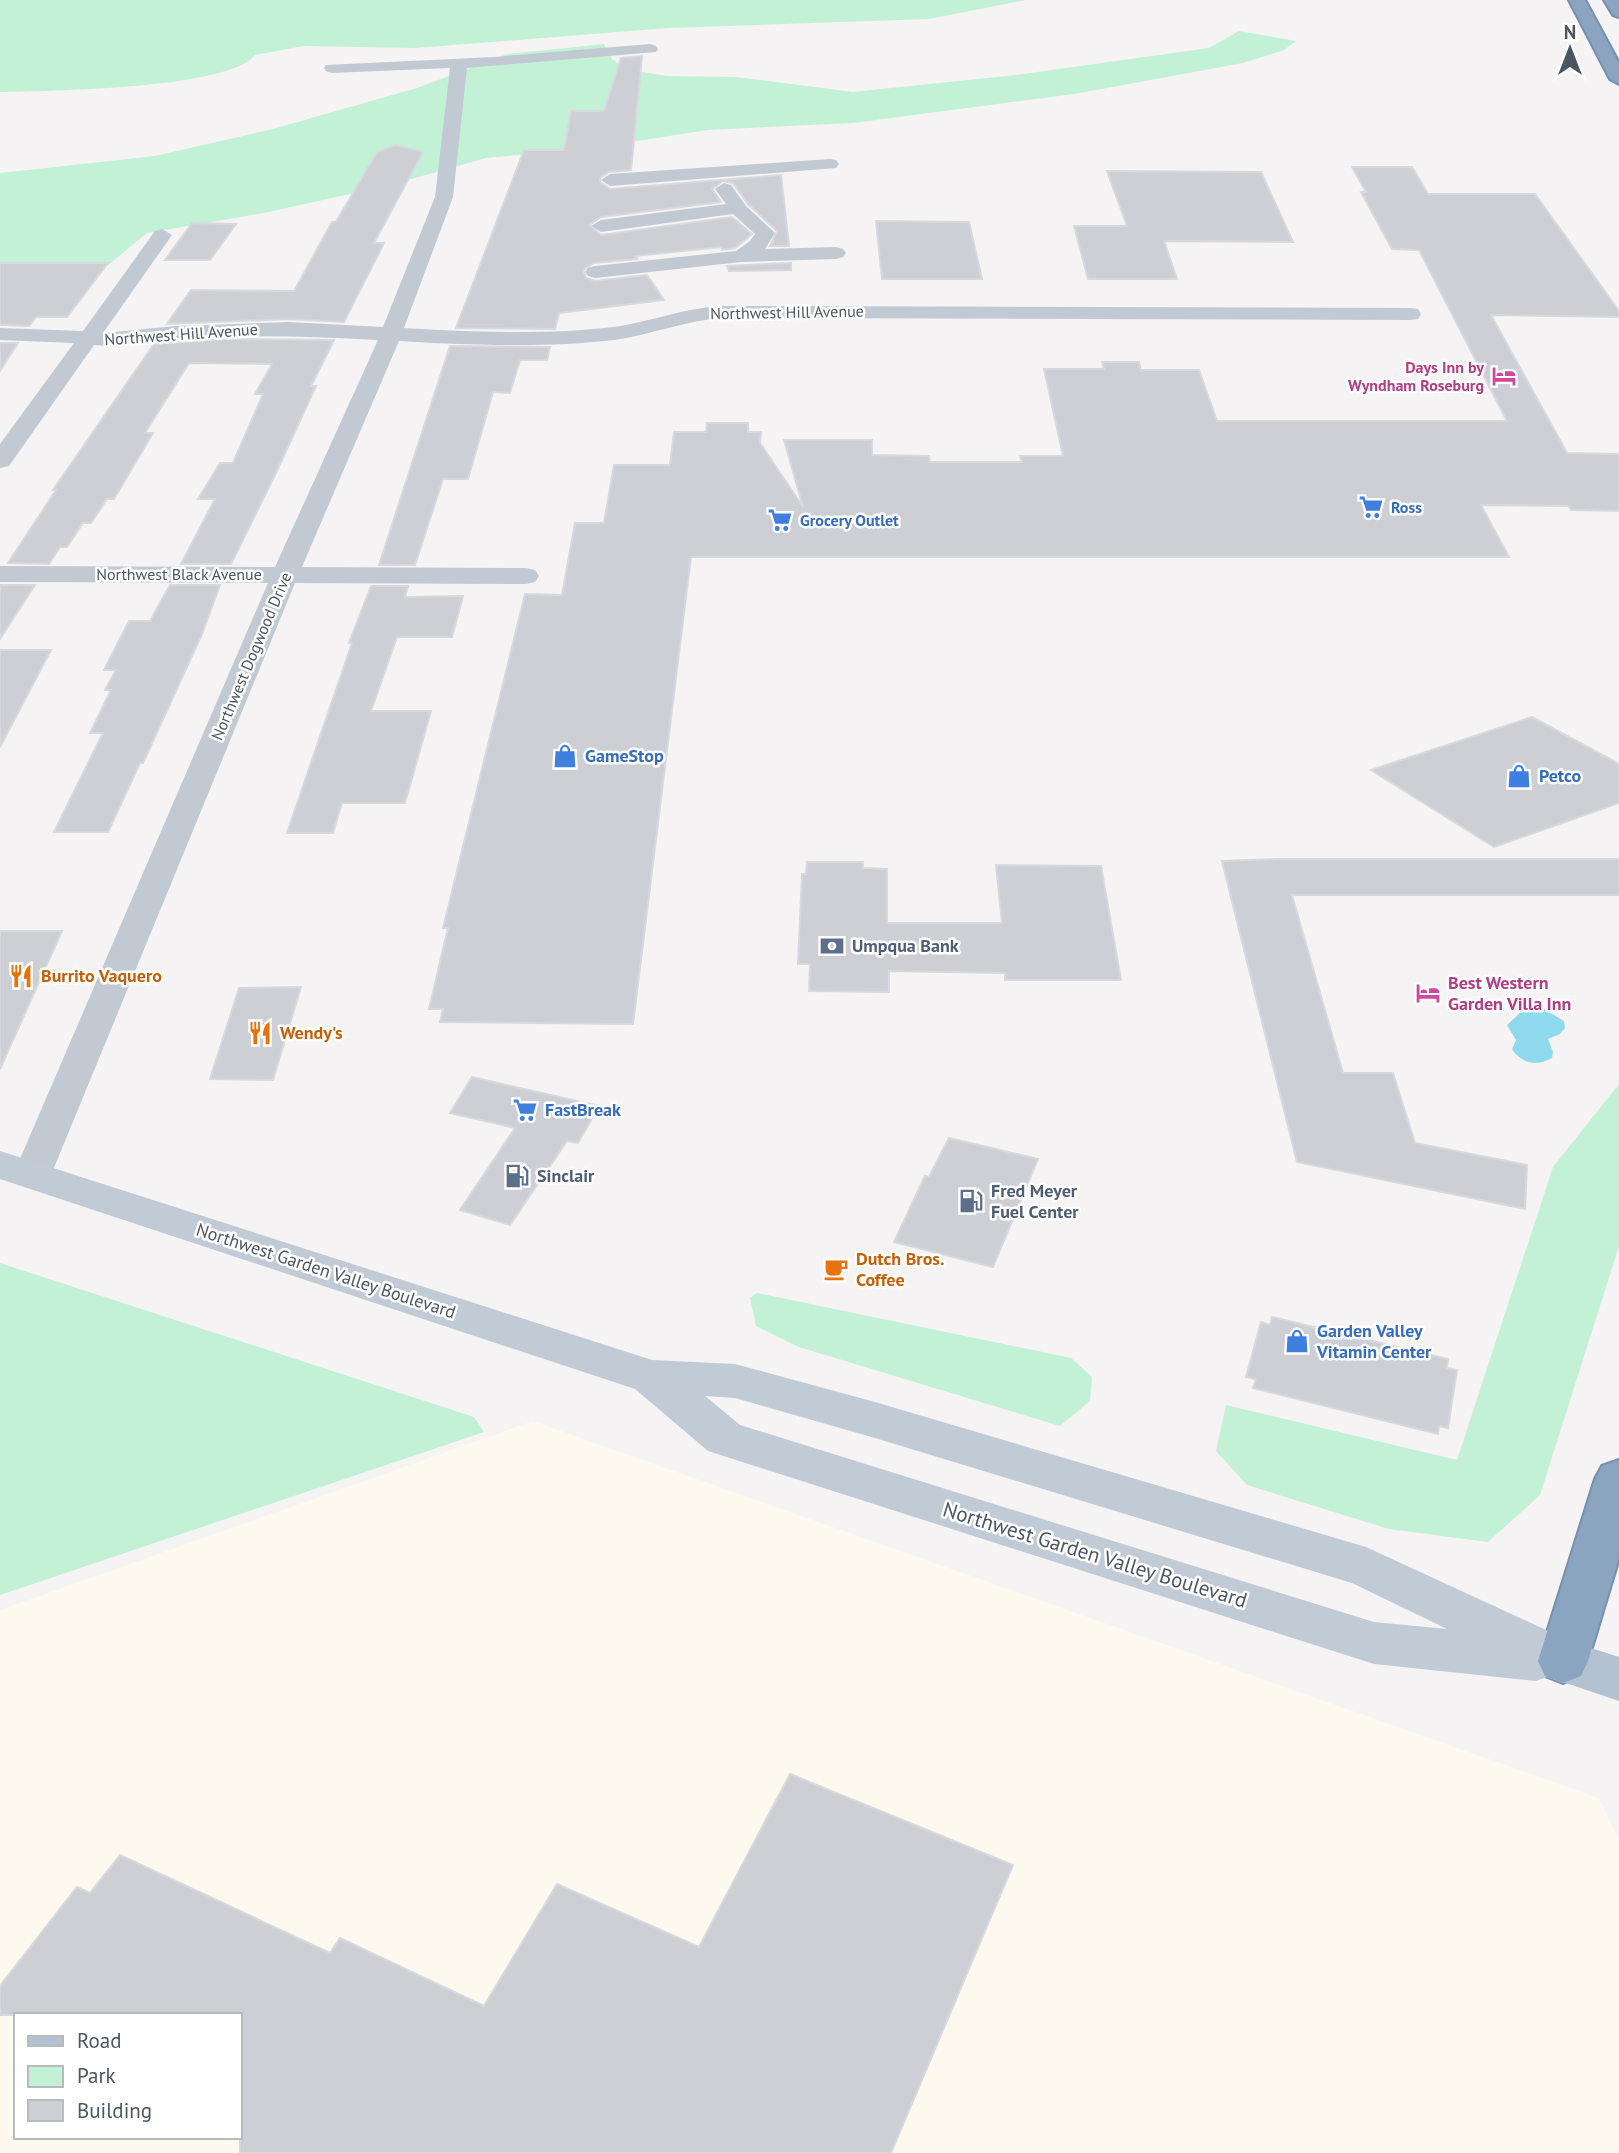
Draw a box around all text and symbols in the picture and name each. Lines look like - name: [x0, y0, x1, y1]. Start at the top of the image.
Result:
- north arrow: [1535, 14, 1605, 84]
- text: N: [1564, 20, 1576, 44]
- street label: Northwest Hill Avenue: [710, 301, 864, 323]
- street label: Northwest Hill Avenue: [104, 319, 258, 349]
- place label: Days Inn by Wyndham Roseburg: [1348, 357, 1484, 395]
- hotel icon: Days Inn by Wyndham Roseburg: [1490, 362, 1518, 390]
- supermarket icon: Ross: [1357, 493, 1385, 521]
- place label: Ross: [1391, 497, 1422, 517]
- supermarket icon: Grocery Outlet: [766, 506, 794, 534]
- place label: Grocery Outlet: [800, 510, 899, 530]
- street label: Northwest Black Avenue: [96, 564, 262, 584]
- street label: Northwest Dogwood Drive: [206, 569, 296, 743]
- shop icon: GameStop: [551, 742, 579, 770]
- place label: GameStop: [585, 744, 664, 767]
- shop icon: Petco: [1505, 762, 1533, 790]
- place label: Petco: [1539, 764, 1581, 787]
- bank icon: Umpqua Bank: [818, 932, 846, 960]
- place label: Umpqua Bank: [852, 934, 959, 957]
- restaurant icon: Burrito Vaquero: [7, 962, 35, 990]
- place label: Burrito Vaquero: [41, 964, 162, 987]
- place label: Best Western Garden Villa Inn: [1448, 971, 1571, 1015]
- hotel icon: Best Western Garden Villa Inn: [1414, 979, 1442, 1007]
- restaurant icon: Wendy's: [246, 1019, 274, 1047]
- place label: Wendy's: [280, 1021, 343, 1044]
- supermarket icon: FastBreak: [511, 1096, 539, 1124]
- place label: FastBreak: [545, 1098, 621, 1121]
- fuel station icon: Sinclair: [503, 1162, 531, 1190]
- place label: Sinclair: [537, 1164, 595, 1187]
- place label: Fred Meyer Fuel Center: [991, 1179, 1079, 1223]
- fuel station icon: Fred Meyer Fuel Center: [957, 1187, 985, 1215]
- street label: Northwest Garden Valley Boulevard: [194, 1218, 459, 1323]
- place label: Dutch Bros. Coffee: [856, 1247, 944, 1291]
- cafe icon: Dutch Bros. Coffee: [822, 1255, 850, 1283]
- place label: Garden Valley Vitamin Center: [1316, 1319, 1432, 1363]
- shop icon: Garden Valley Vitamin Center: [1283, 1327, 1311, 1355]
- street label: Northwest Garden Valley Boulevard: [940, 1495, 1250, 1614]
- legend: [14, 2013, 242, 2139]
- text: Road: [77, 2027, 121, 2054]
- text: Park: [77, 2062, 116, 2089]
- text: Building: [77, 2097, 152, 2124]

